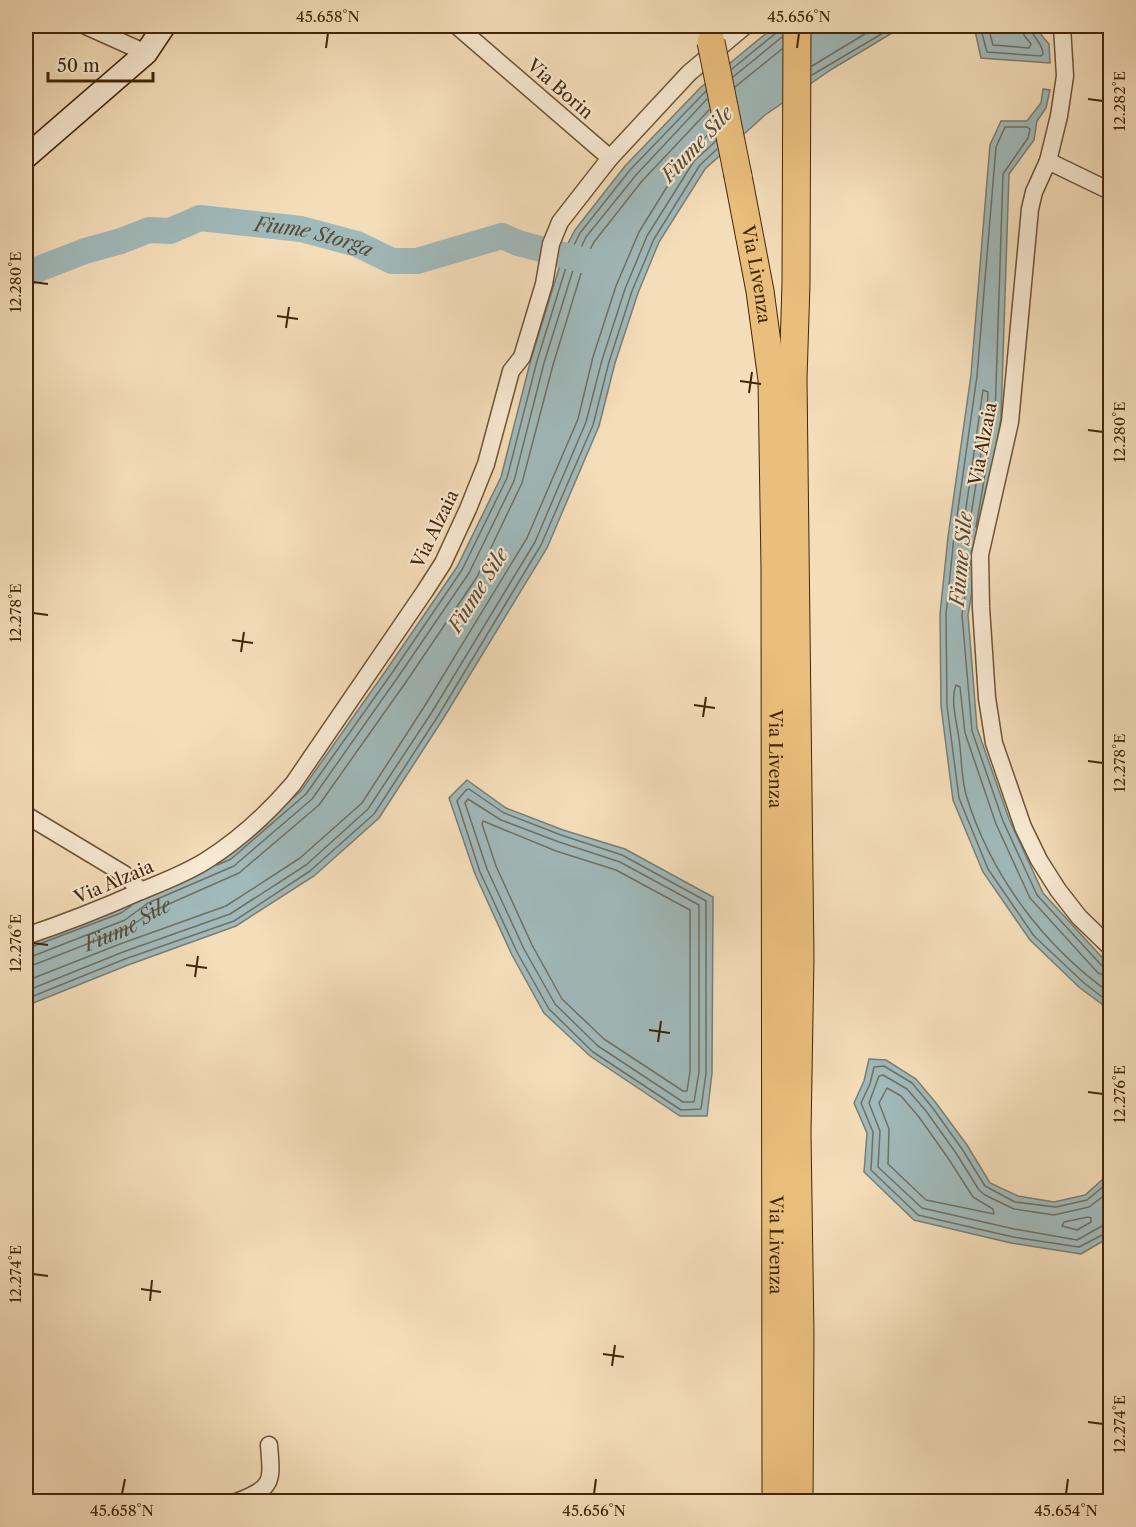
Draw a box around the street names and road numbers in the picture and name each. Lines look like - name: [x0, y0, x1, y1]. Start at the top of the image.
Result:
- street label: Via Borin: [522, 54, 598, 124]
- street label: Via Livenza: [736, 223, 775, 325]
- street label: Via Alzaia: [964, 400, 1002, 488]
- street label: Via Alzaia: [406, 486, 464, 573]
- street label: Via Livenza: [764, 709, 786, 809]
- street label: Via Alzaia: [70, 855, 158, 909]
- street label: Via Livenza: [765, 1195, 787, 1295]

